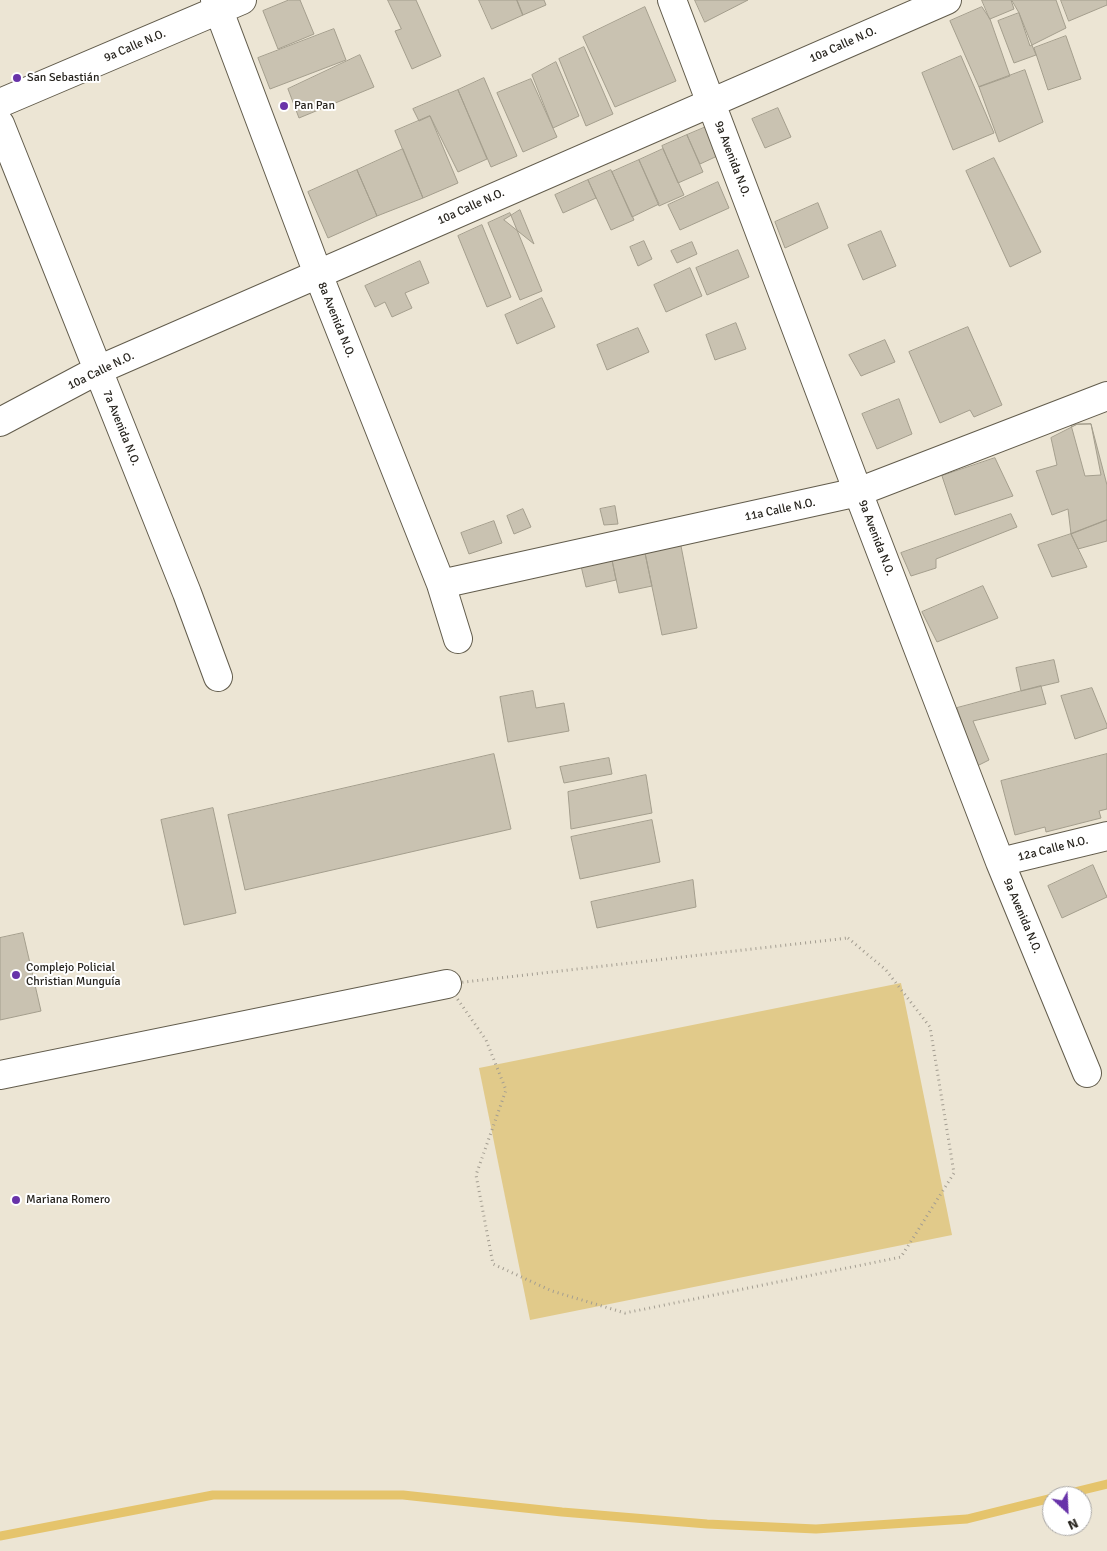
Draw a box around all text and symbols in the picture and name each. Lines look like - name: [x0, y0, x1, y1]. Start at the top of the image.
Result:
- street label: 10a Calle N.O.: [807, 24, 879, 66]
- street label: 9a Calle N.O.: [102, 27, 168, 65]
- place label: San Sebastián: [27, 71, 99, 85]
- marker: San Sebastián: [11, 72, 23, 84]
- place label: Pan Pan: [294, 99, 335, 113]
- marker: Pan Pan: [278, 100, 290, 112]
- street label: 9a Avenida N.O.: [711, 119, 753, 199]
- street label: 10a Calle N.O.: [435, 186, 507, 228]
- street label: 8a Avenida N.O.: [314, 280, 358, 360]
- street label: 10a Calle N.O.: [65, 349, 137, 393]
- street label: 7a Avenida N.O.: [99, 388, 143, 468]
- street label: 11a Calle N.O.: [743, 495, 817, 525]
- street label: 9a Avenida N.O.: [855, 498, 897, 578]
- street label: 12a Calle N.O.: [1016, 833, 1090, 865]
- street label: 9a Avenida N.O.: [1000, 876, 1044, 956]
- place label: Complejo Policial Christian Munguía: [26, 961, 121, 989]
- marker: Complejo Policial Christian Munguía: [10, 969, 22, 981]
- place label: Mariana Romero: [26, 1193, 110, 1207]
- marker: Mariana Romero: [10, 1194, 22, 1206]
- north arrow: [1042, 1486, 1092, 1536]
- text: N: [1065, 1514, 1081, 1534]

